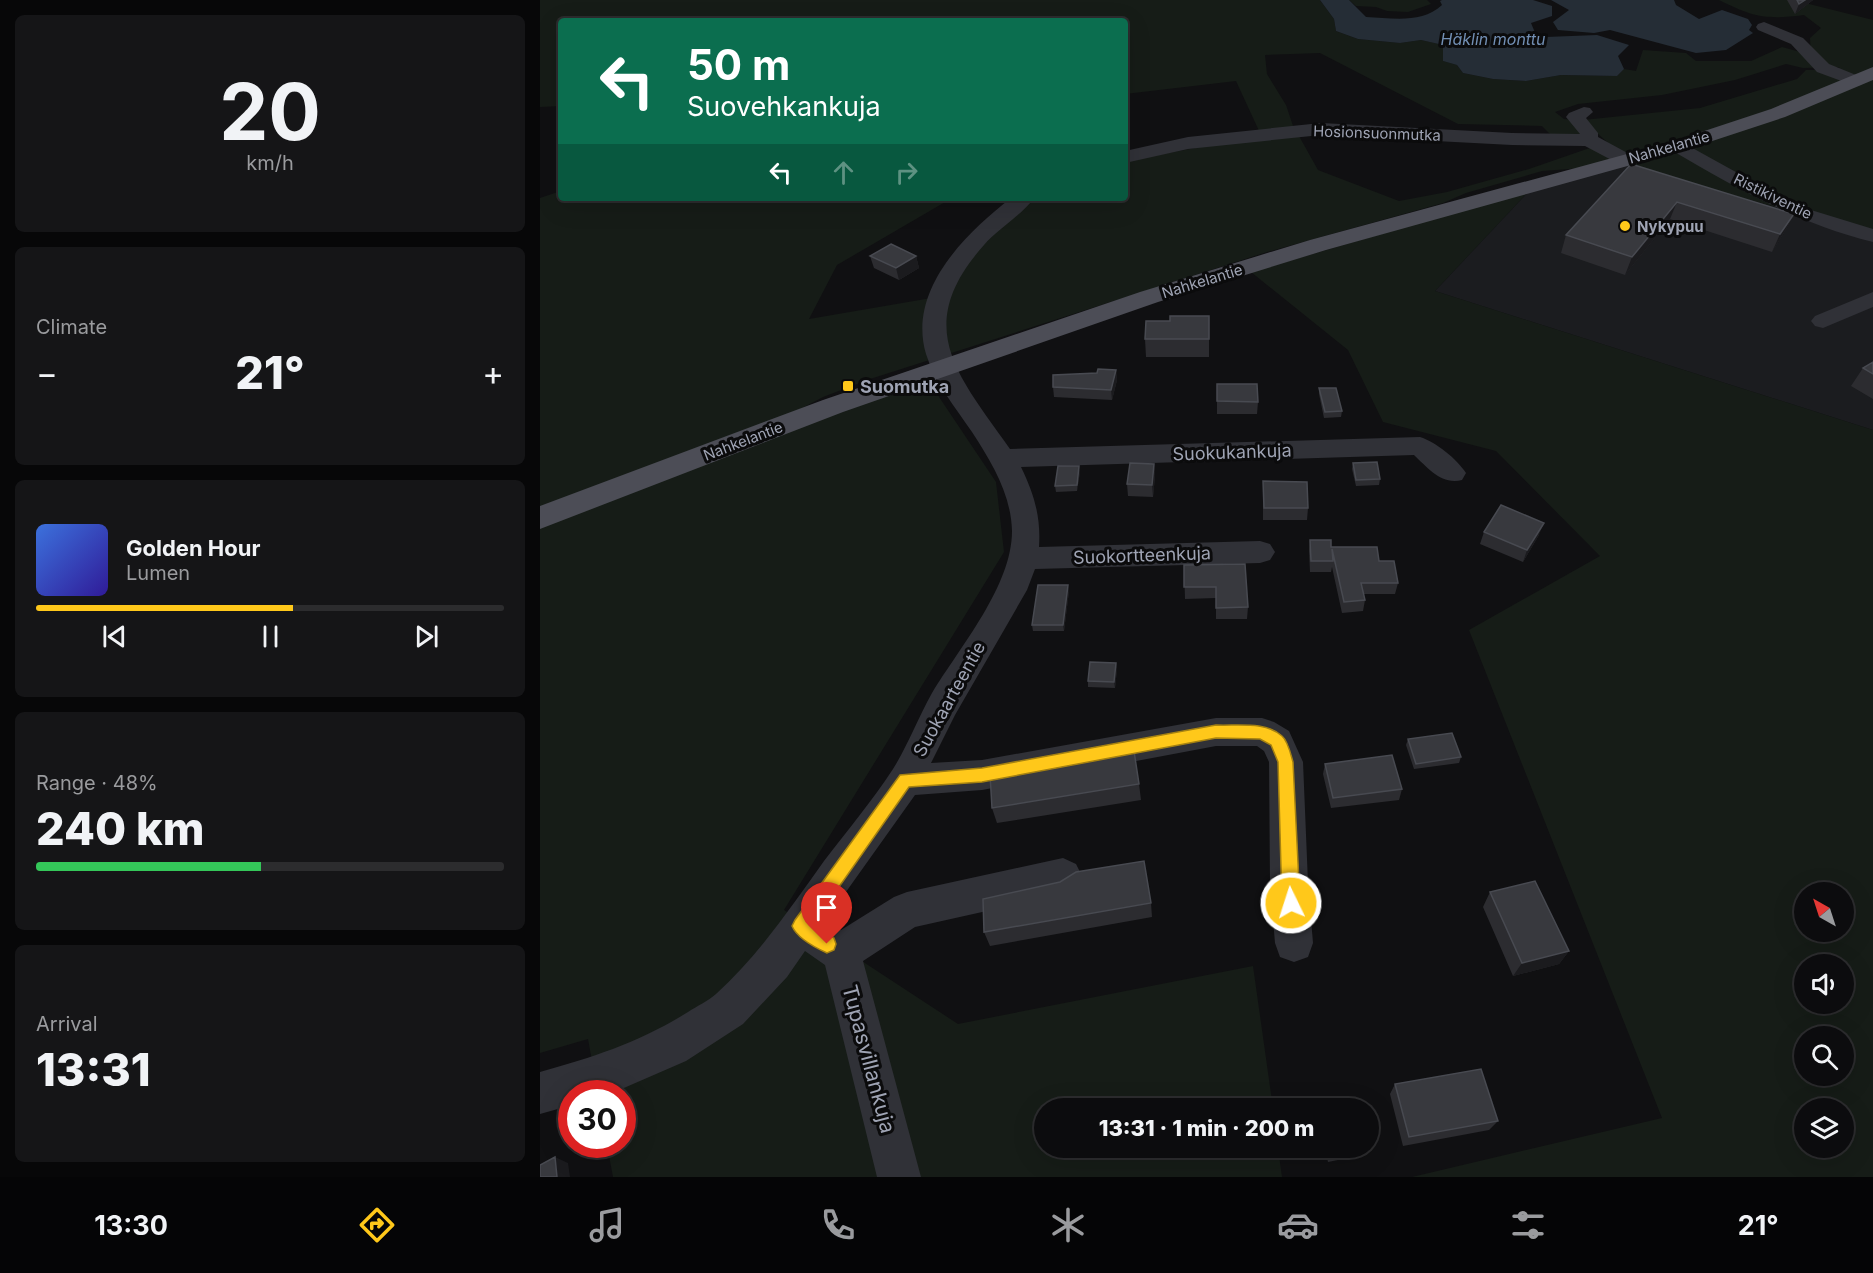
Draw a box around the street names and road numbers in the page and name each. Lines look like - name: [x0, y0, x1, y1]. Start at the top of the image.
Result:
- street label: Hosionsuonmutka: [1313, 121, 1441, 145]
- street label: Nahkelantie: [1626, 126, 1712, 168]
- street label: Ristikiventie: [1731, 169, 1815, 223]
- street label: Nahkelantie: [1159, 260, 1245, 302]
- street label: Nahkelantie: [701, 417, 785, 465]
- street label: Suokukankuja: [1172, 439, 1292, 465]
- street label: Suokortteenkuja: [1073, 542, 1211, 568]
- street label: Suokaarteentie: [909, 638, 989, 760]
- street label: Tupasvillankuja: [837, 982, 901, 1136]

